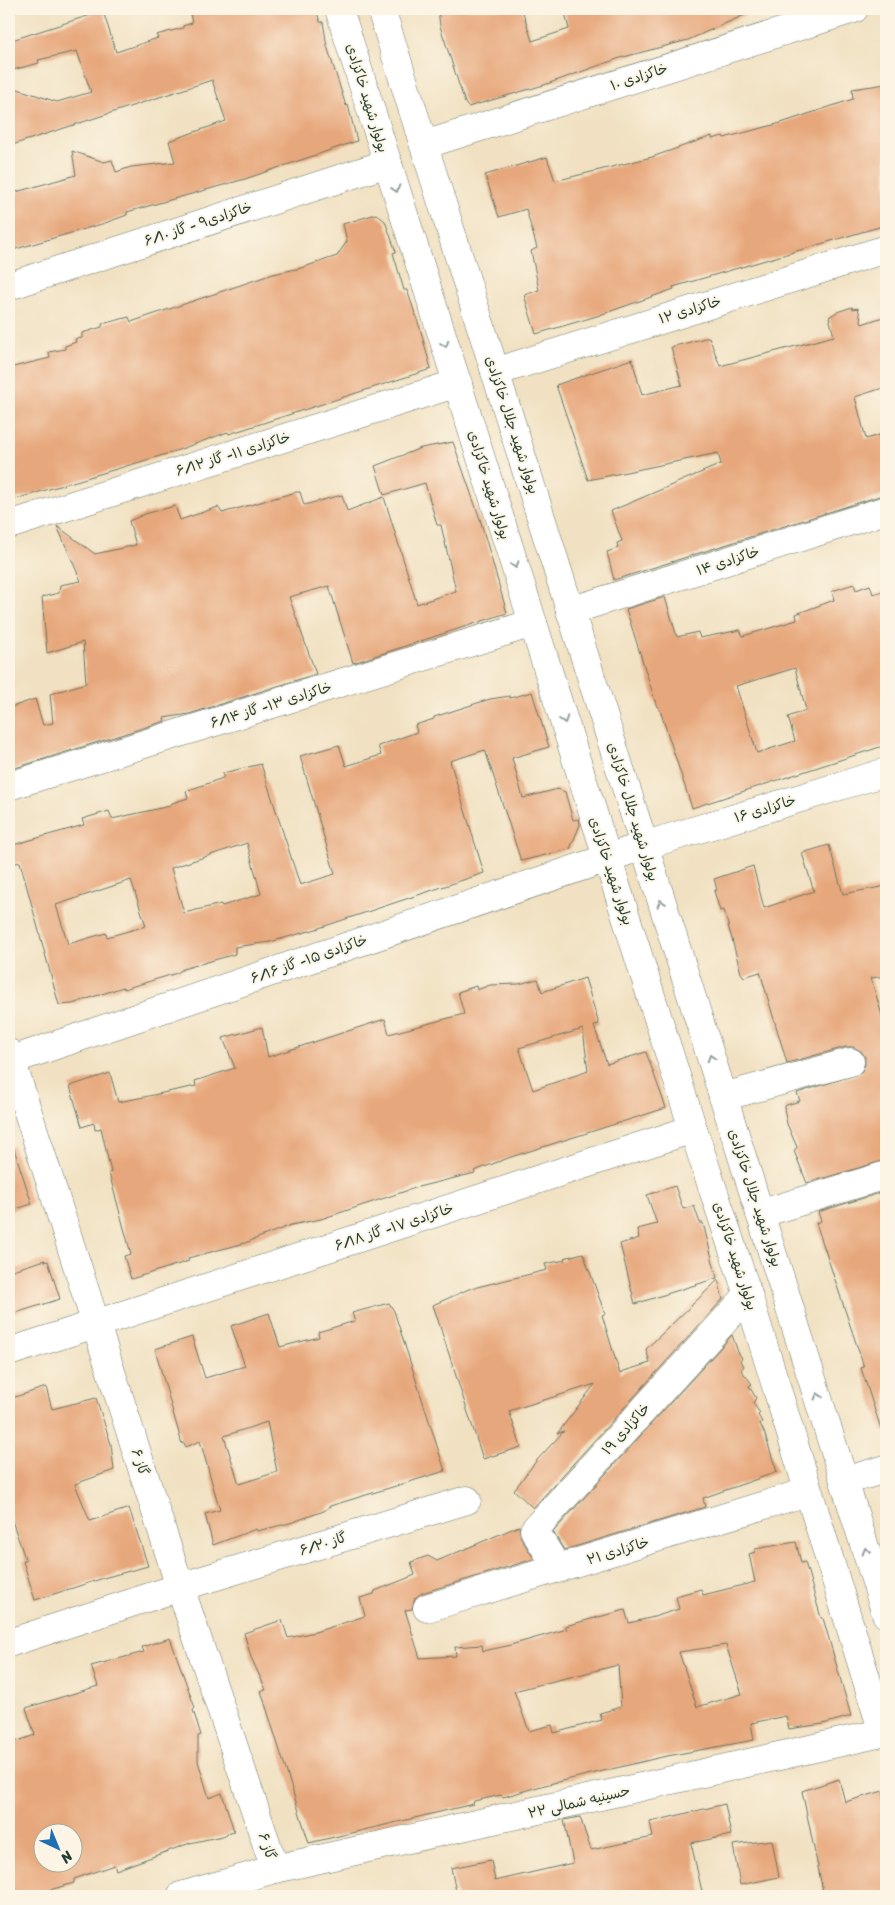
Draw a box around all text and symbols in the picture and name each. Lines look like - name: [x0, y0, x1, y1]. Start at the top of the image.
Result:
- street label: بولوار شهید خاکزادی: [339, 40, 395, 156]
- street label: خاکزادی ۱۰: [607, 56, 671, 98]
- one-way arrow: [390, 184, 400, 192]
- street label: خاکزادی۹ - گاز ۶/۱۰: [141, 195, 255, 253]
- street label: خاکزادی ۱۲: [656, 289, 724, 331]
- one-way arrow: [439, 339, 449, 347]
- street label: بولوار شهید جلال خاکزادی: [478, 353, 546, 497]
- street label: خاکزادی ۱۱- گاز ۶/۱۲: [173, 425, 293, 483]
- street label: بولوار شهید خاکزادی: [461, 427, 517, 543]
- street label: خاکزادی ۱۴: [693, 539, 763, 583]
- one-way arrow: [509, 561, 519, 569]
- street label: خاکزادی ۱۳- گاز ۶/۱۴: [207, 675, 335, 735]
- one-way arrow: [558, 716, 568, 724]
- street label: بولوار شهید جلال خاکزادی: [600, 739, 666, 885]
- street label: خاکزادی ۱۶: [731, 788, 799, 830]
- street label: بولوار شهید خاکزادی: [582, 813, 640, 929]
- one-way arrow: [657, 899, 667, 907]
- street label: خاکزادی ۱۵- گاز ۶/۱۶: [247, 927, 371, 991]
- one-way arrow: [706, 1054, 716, 1062]
- street label: بولوار شهید جلال خاکزادی: [721, 1126, 789, 1270]
- street label: خاکزادی ۱۷- گاز ۶/۱۸: [331, 1196, 457, 1258]
- street label: بولوار شهید خاکزادی: [706, 1198, 764, 1314]
- one-way arrow: [813, 1392, 823, 1401]
- street label: خاکزادی ۱۹: [595, 1397, 657, 1461]
- street label: گاز ۶: [124, 1445, 156, 1479]
- street label: گاز ۶/۲۰: [296, 1525, 350, 1563]
- street label: خاکزادی ۲۱: [584, 1530, 652, 1572]
- one-way arrow: [862, 1547, 872, 1556]
- street label: حسینیه شمالی ۲۲: [525, 1778, 633, 1826]
- north arrow: [32, 1822, 82, 1872]
- street label: گاز ۶: [251, 1829, 283, 1863]
- text: N: [54, 1844, 80, 1870]

